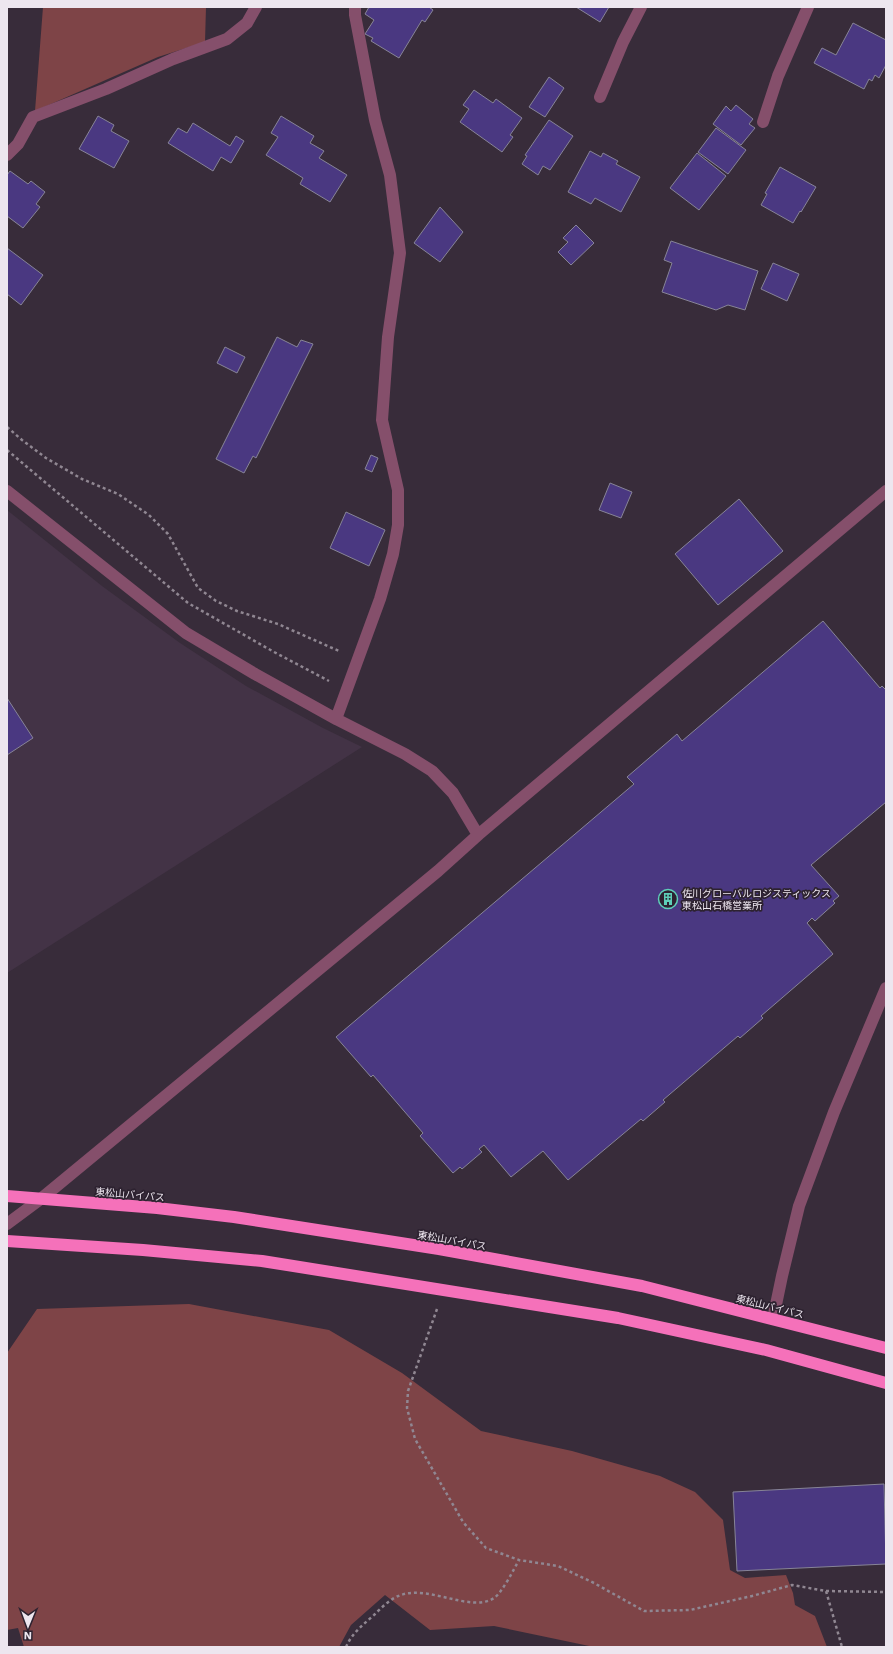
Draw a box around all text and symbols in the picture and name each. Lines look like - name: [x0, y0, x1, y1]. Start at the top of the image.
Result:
- building icon: 佐川グローバルロジスティックス 東松山石橋営業所: [657, 888, 679, 910]
- place label: 佐川グローバルロジスティックス 東松山石橋営業所: [682, 888, 831, 911]
- street label: 東松山バイパス: [95, 1186, 165, 1203]
- street label: 東松山バイパス: [417, 1229, 487, 1252]
- street label: 東松山バイパス: [735, 1293, 805, 1320]
- north arrow: [8, 1606, 48, 1646]
- text: N: [24, 1629, 32, 1642]

